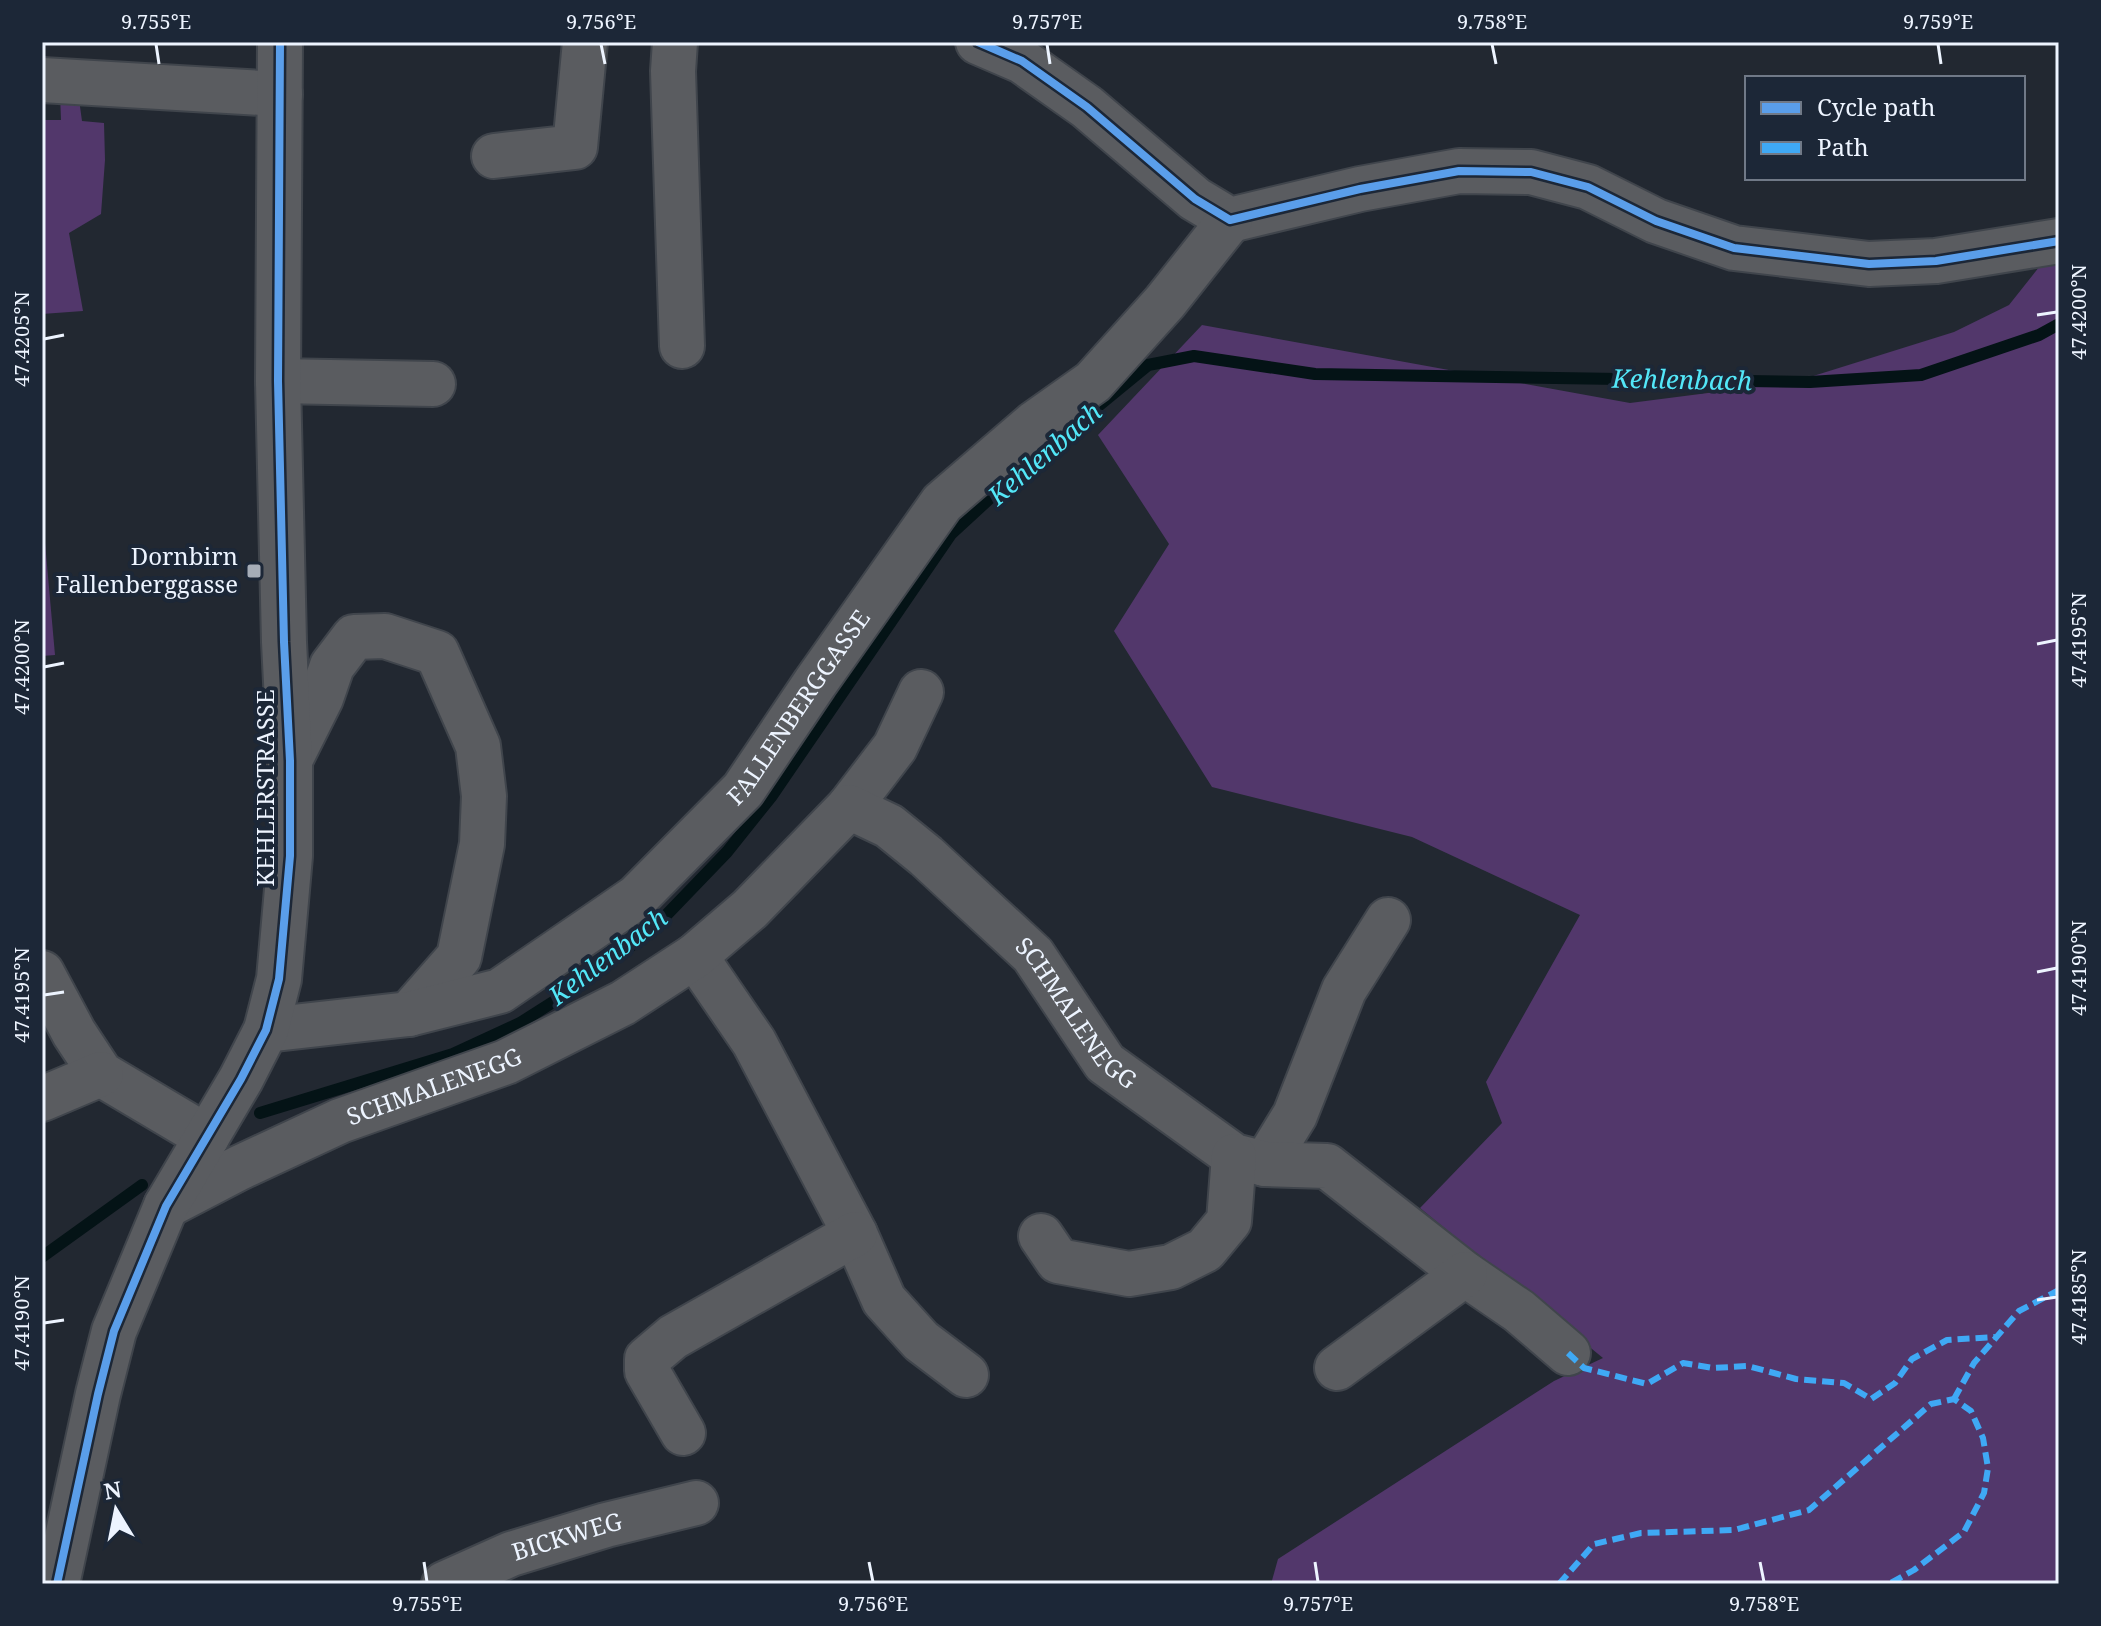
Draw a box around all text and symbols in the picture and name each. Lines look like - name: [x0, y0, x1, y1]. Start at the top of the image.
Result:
- text: 9.755°E: [121, 8, 191, 35]
- text: 9.756°E: [566, 8, 636, 35]
- text: 9.757°E: [1012, 8, 1082, 35]
- text: 9.758°E: [1457, 8, 1527, 35]
- text: 9.759°E: [1903, 8, 1973, 35]
- legend: [1745, 76, 2025, 180]
- text: Cycle path: [1817, 90, 1936, 123]
- text: Path: [1817, 130, 1869, 163]
- text: 47.4200°N: [2065, 264, 2092, 360]
- text: 47.4205°N: [8, 291, 35, 387]
- water label: Kehlenbach: [1611, 360, 1753, 398]
- water label: Kehlenbach: [979, 393, 1109, 514]
- place label: Dornbirn Fallenberggasse: [55, 539, 238, 600]
- marker: Dornbirn Fallenberggasse: [245, 562, 263, 580]
- text: 47.4195°N: [2065, 592, 2092, 688]
- street label: FALLENBERGGASSE: [719, 602, 877, 812]
- text: 47.4200°N: [8, 619, 35, 715]
- street label: KEHLERSTRASSE: [248, 689, 281, 887]
- water label: Kehlenbach: [540, 899, 675, 1013]
- text: 47.4190°N: [2065, 920, 2092, 1016]
- street label: SCHMALENEGG: [1009, 929, 1144, 1096]
- text: 47.4195°N: [8, 947, 35, 1043]
- street label: SCHMALENEGG: [342, 1039, 527, 1132]
- text: 47.4185°N: [2065, 1249, 2092, 1345]
- text: 47.4190°N: [8, 1275, 35, 1371]
- north arrow: [76, 1470, 156, 1550]
- text: N: [101, 1473, 123, 1506]
- street label: BICKWEG: [508, 1504, 625, 1568]
- text: 9.755°E: [392, 1590, 462, 1617]
- text: 9.756°E: [838, 1590, 908, 1617]
- text: 9.757°E: [1283, 1590, 1353, 1617]
- text: 9.758°E: [1729, 1590, 1799, 1617]

